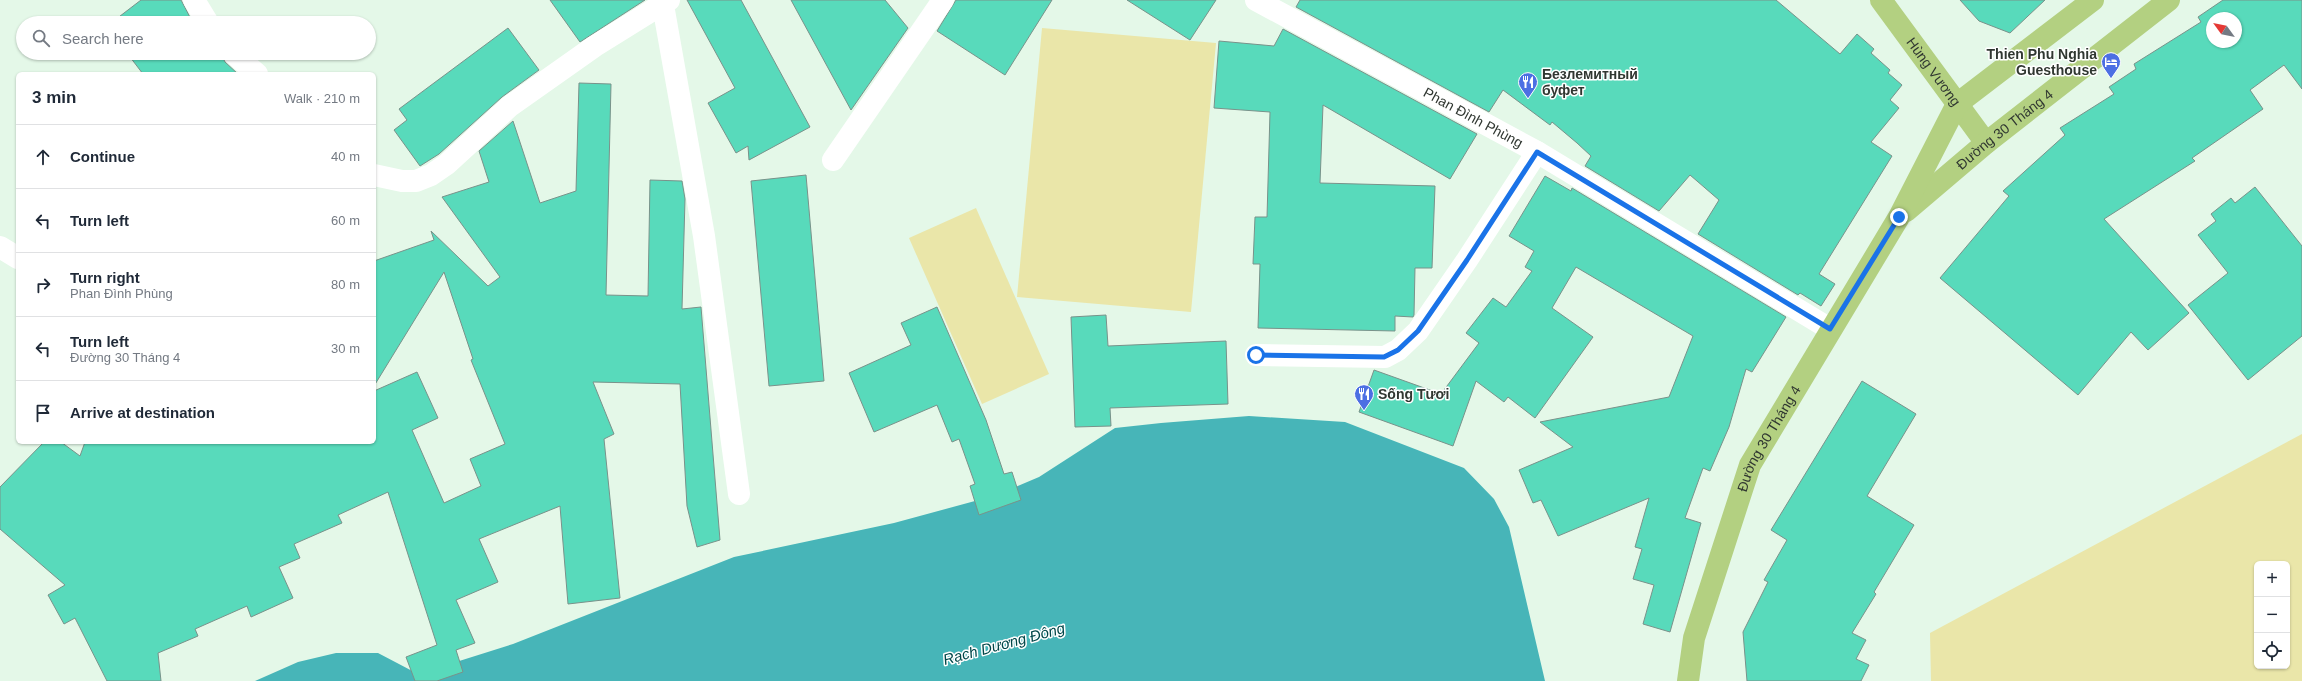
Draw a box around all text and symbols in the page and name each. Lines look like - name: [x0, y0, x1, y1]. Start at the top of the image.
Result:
- north arrow: [2206, 12, 2242, 48]
- search box: [16, 16, 376, 60]
- icon: search: [30, 27, 52, 49]
- text: Search here: [62, 30, 144, 47]
- street label: Hùng Vương: [1903, 34, 1964, 109]
- place label: Thien Phu Nghia Guesthouse: [1987, 46, 2097, 78]
- hotel icon: Thien Phu Nghia Guesthouse: [2100, 51, 2122, 79]
- place label: Безлемитный буфет: [1542, 66, 1638, 98]
- restaurant icon: Безлемитный буфет: [1517, 71, 1539, 99]
- street label: Phan Đình Phùng: [1421, 84, 1526, 151]
- street label: Đường 30 Tháng 4: [1953, 86, 2056, 173]
- text: 3 min: [32, 88, 76, 107]
- text: Walk · 210 m: [284, 91, 360, 106]
- icon: ahead: [32, 146, 54, 168]
- text: Continue: [70, 148, 135, 165]
- text: 40 m: [331, 149, 360, 164]
- route end: [1890, 208, 1908, 226]
- icon: left: [32, 210, 54, 232]
- text: Turn left: [70, 212, 129, 229]
- text: 60 m: [331, 213, 360, 228]
- text: Turn right: [70, 269, 140, 286]
- icon: right: [32, 274, 54, 296]
- text: 80 m: [331, 277, 360, 292]
- text: Phan Đình Phùng: [70, 286, 173, 301]
- text: Turn left: [70, 333, 129, 350]
- icon: left: [32, 338, 54, 360]
- text: 30 m: [331, 341, 360, 356]
- route start: [1247, 346, 1265, 364]
- text: Đường 30 Tháng 4: [70, 350, 180, 365]
- restaurant icon: Sống Tươi: [1353, 383, 1375, 411]
- street label: Đường 30 Tháng 4: [1734, 383, 1804, 494]
- place label: Sống Tươi: [1378, 386, 1449, 402]
- icon: arrive: [32, 402, 54, 424]
- text: Arrive at destination: [70, 404, 215, 421]
- map controls: [2254, 561, 2290, 669]
- button: +: [2254, 561, 2290, 597]
- button: −: [2254, 597, 2290, 633]
- water label: Rạch Dương Đông: [941, 619, 1067, 668]
- button: locate: [2254, 633, 2290, 669]

